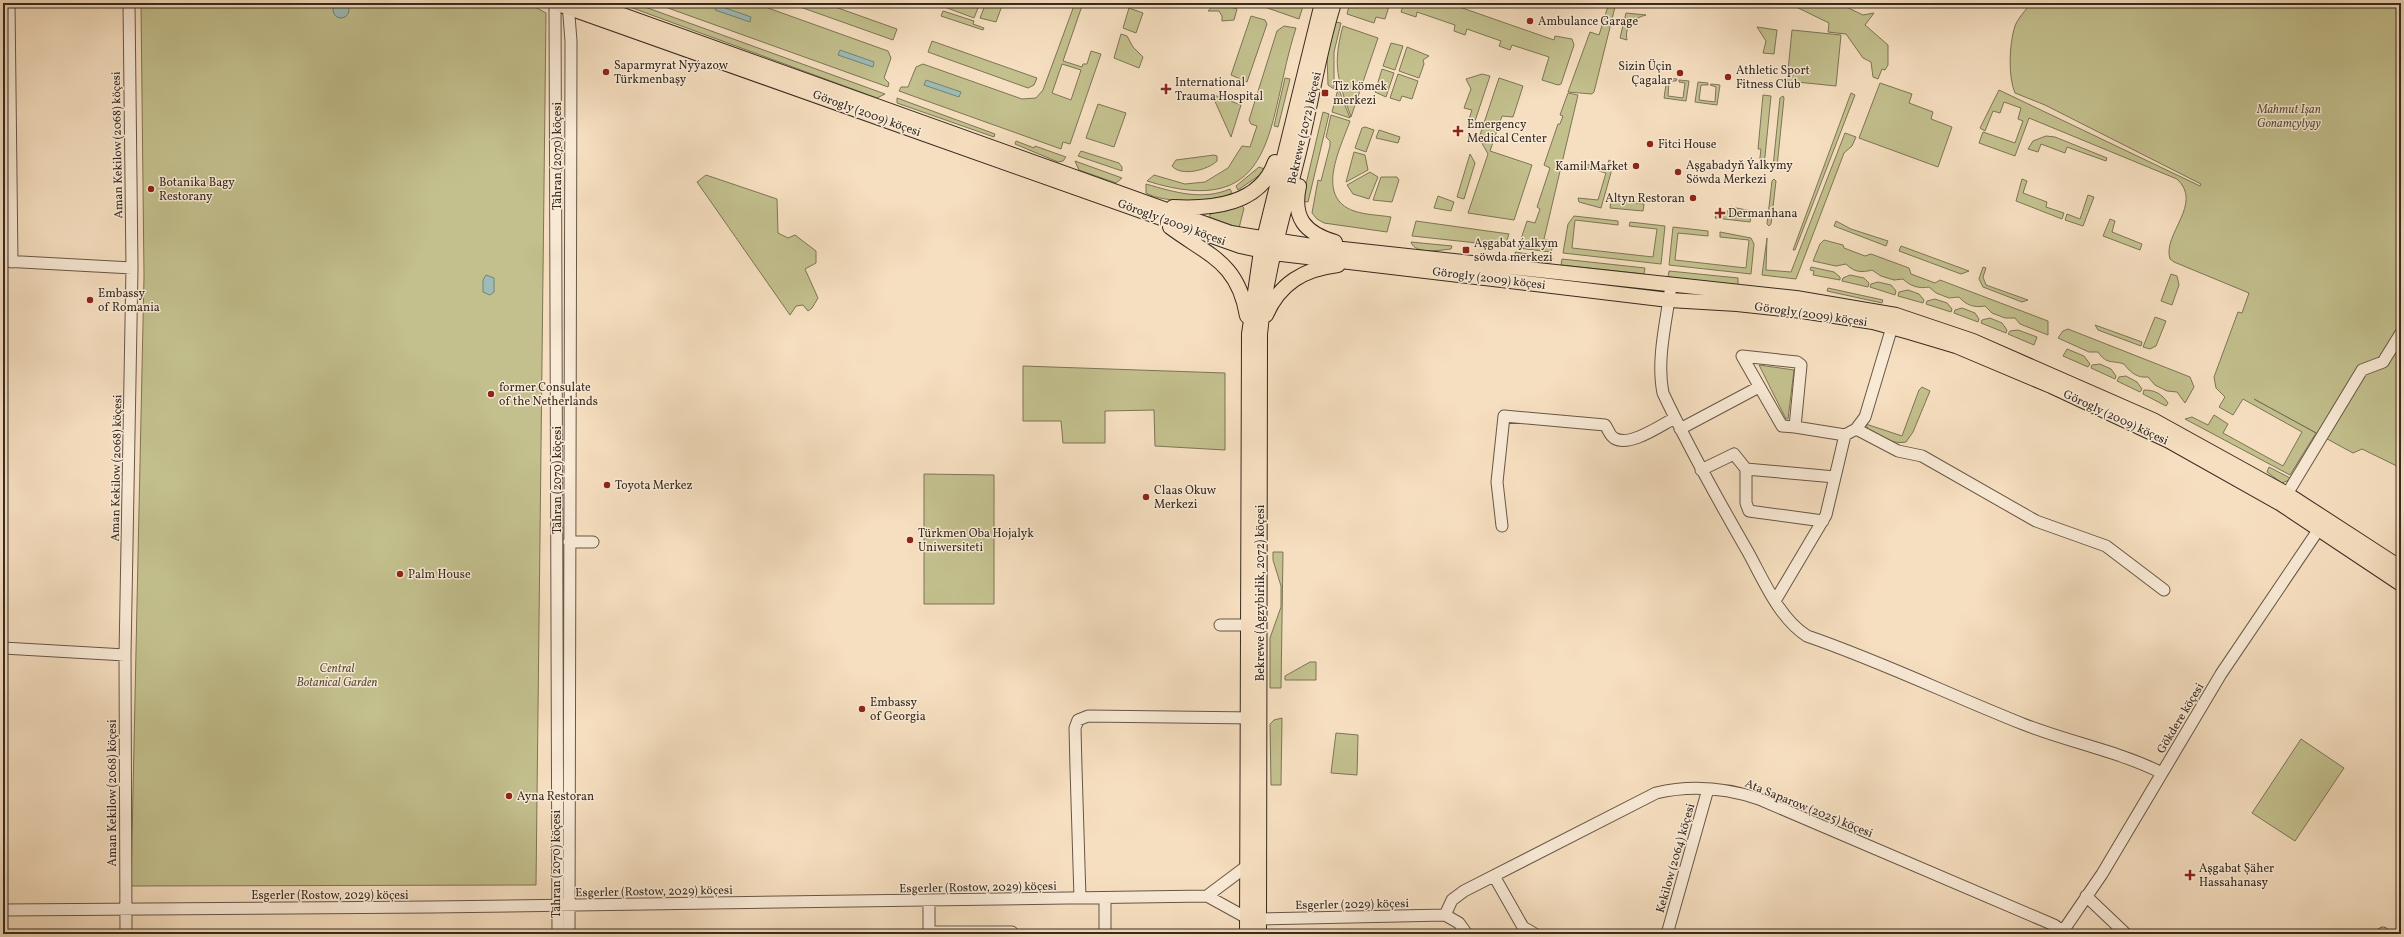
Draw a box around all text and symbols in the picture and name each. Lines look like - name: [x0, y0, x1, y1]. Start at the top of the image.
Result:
- place label: Ambulance Garage: [1538, 14, 1638, 30]
- marker: Ambulance Garage: [1525, 16, 1535, 26]
- place label: Saparmyrat Nyýazow Türkmenbaşy: [614, 58, 729, 88]
- place label: Sizin Üçin Çagalar: [1618, 58, 1672, 89]
- place label: Athletic Sport Fitness Club: [1736, 63, 1810, 93]
- marker: Saparmyrat Nyýazow Türkmenbaşy: [601, 67, 611, 77]
- marker: Sizin Üçin Çagalar: [1675, 68, 1685, 78]
- street label: Bekrewe (2072) köçesi: [1284, 70, 1326, 186]
- street label: Aman Kekilow (2068) köçesi: [109, 71, 127, 219]
- marker: Athletic Sport Fitness Club: [1723, 72, 1733, 82]
- place label: International Trauma Hospital: [1175, 75, 1264, 105]
- place label: Tiz kömek merkezi: [1333, 79, 1387, 109]
- marker: International Trauma Hospital: [1160, 83, 1172, 95]
- street label: Görogly (2009) köçesi: [810, 87, 923, 141]
- marker: Tiz kömek merkezi: [1320, 88, 1330, 98]
- street label: Tähran (2070) köçesi: [550, 102, 566, 210]
- park label: Mahmut Işan Gonamçylygy: [2256, 102, 2321, 132]
- place label: Emergency Medical Center: [1467, 117, 1547, 147]
- marker: Emergency Medical Center: [1452, 125, 1464, 137]
- place label: Fitci House: [1658, 137, 1717, 153]
- marker: Fitci House: [1645, 139, 1655, 149]
- place label: Aşgabadyň Ýalkymy Söwda Merkezi: [1686, 157, 1793, 188]
- place label: Kamil Market: [1555, 159, 1628, 175]
- marker: Kamil Market: [1631, 161, 1641, 171]
- marker: Aşgabadyň Ýalkymy Söwda Merkezi: [1673, 167, 1683, 177]
- place label: Botanika Bagy Restorany: [159, 175, 235, 205]
- marker: Botanika Bagy Restorany: [146, 184, 156, 194]
- place label: Altyn Restoran: [1605, 191, 1685, 207]
- marker: Altyn Restoran: [1688, 193, 1698, 203]
- street label: Görogly (2009) köçesi: [1115, 196, 1228, 250]
- place label: Dermanhana: [1728, 206, 1798, 222]
- marker: Dermanhana: [1715, 208, 1725, 218]
- place label: Aşgabat ýalkym söwda merkezi: [1474, 236, 1558, 266]
- marker: Aşgabat ýalkym söwda merkezi: [1461, 245, 1471, 255]
- street label: Görogly (2009) köçesi: [1431, 264, 1547, 294]
- place label: Embassy of Romania: [98, 286, 160, 316]
- marker: Embassy of Romania: [85, 295, 95, 305]
- street label: Görogly (2009) köçesi: [1753, 299, 1869, 331]
- place label: former Consulate of the Netherlands: [499, 380, 598, 410]
- street label: Görogly (2009) köçesi: [2060, 387, 2171, 449]
- marker: former Consulate of the Netherlands: [486, 389, 496, 399]
- street label: Aman Kekilow (2068) köçesi: [108, 394, 126, 542]
- street label: Tähran (2070) köçesi: [550, 426, 566, 534]
- place label: Toyota Merkez: [615, 478, 693, 494]
- marker: Toyota Merkez: [602, 480, 612, 490]
- place label: Claas Okuw Merkezi: [1154, 483, 1217, 513]
- marker: Claas Okuw Merkezi: [1141, 492, 1151, 502]
- street label: Bekrewe (Agzybirlik, 2072) köçesi: [1253, 504, 1269, 681]
- place label: Türkmen Oba Hojalyk Uniwersiteti: [918, 526, 1034, 556]
- marker: Türkmen Oba Hojalyk Uniwersiteti: [905, 535, 915, 545]
- place label: Palm House: [408, 567, 471, 583]
- marker: Palm House: [395, 569, 405, 579]
- park label: Central Botanical Garden: [296, 661, 378, 691]
- street label: Gökdere köçesi: [2154, 680, 2208, 757]
- place label: Embassy of Georgia: [870, 695, 926, 725]
- marker: Embassy of Georgia: [857, 704, 867, 714]
- street label: Aman Kekilow (2068) köçesi: [105, 719, 121, 867]
- street label: Ata Saparow (2025) köçesi: [1742, 776, 1875, 842]
- place label: Ayna Restoran: [517, 789, 594, 805]
- marker: Ayna Restoran: [504, 791, 514, 801]
- street label: Kekilow (2064) köçesi: [1653, 801, 1699, 915]
- street label: Tähran (2070) köçesi: [549, 810, 565, 918]
- place label: Aşgabat Şäher Hassahanasy: [2199, 861, 2274, 891]
- marker: Aşgabat Şäher Hassahanasy: [2184, 869, 2196, 881]
- street label: Esgerler (Rostow, 2029) köçesi: [899, 879, 1057, 897]
- street label: Esgerler (Rostow, 2029) köçesi: [575, 883, 733, 901]
- street label: Esgerler (Rostow, 2029) köçesi: [251, 888, 409, 904]
- street label: Esgerler (2029) köçesi: [1295, 896, 1409, 914]

